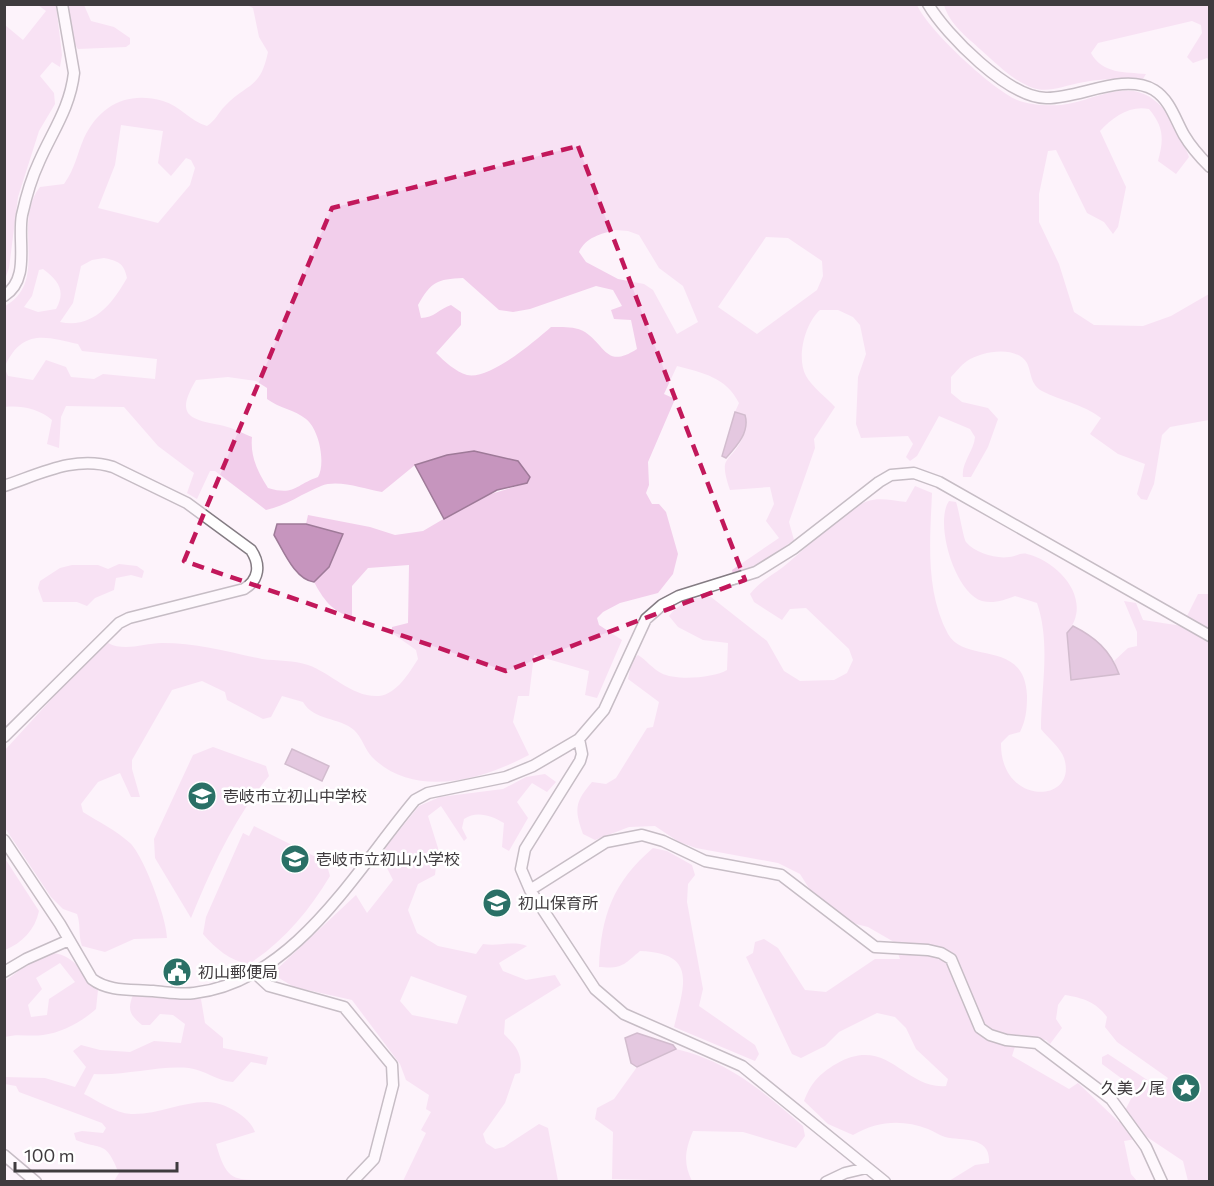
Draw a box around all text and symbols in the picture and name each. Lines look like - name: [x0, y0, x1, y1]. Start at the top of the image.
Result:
- school or university icon: 壱岐市立初山中学校: [186, 780, 218, 812]
- place label: 壱岐市立初山中学校: [223, 786, 367, 805]
- school or university icon: 壱岐市立初山小学校: [279, 843, 311, 875]
- place label: 壱岐市立初山小学校: [316, 849, 460, 868]
- school or university icon: 初山保育所: [481, 887, 513, 919]
- place label: 初山保育所: [518, 893, 598, 912]
- public building icon: 初山郵便局: [161, 956, 193, 988]
- place label: 初山郵便局: [198, 962, 278, 981]
- place icon: 久美ノ尾: [1170, 1072, 1202, 1104]
- place label: 久美ノ尾: [1101, 1078, 1165, 1097]
- scale bar: [15, 1135, 177, 1173]
- text: 100 m: [24, 1144, 74, 1166]

